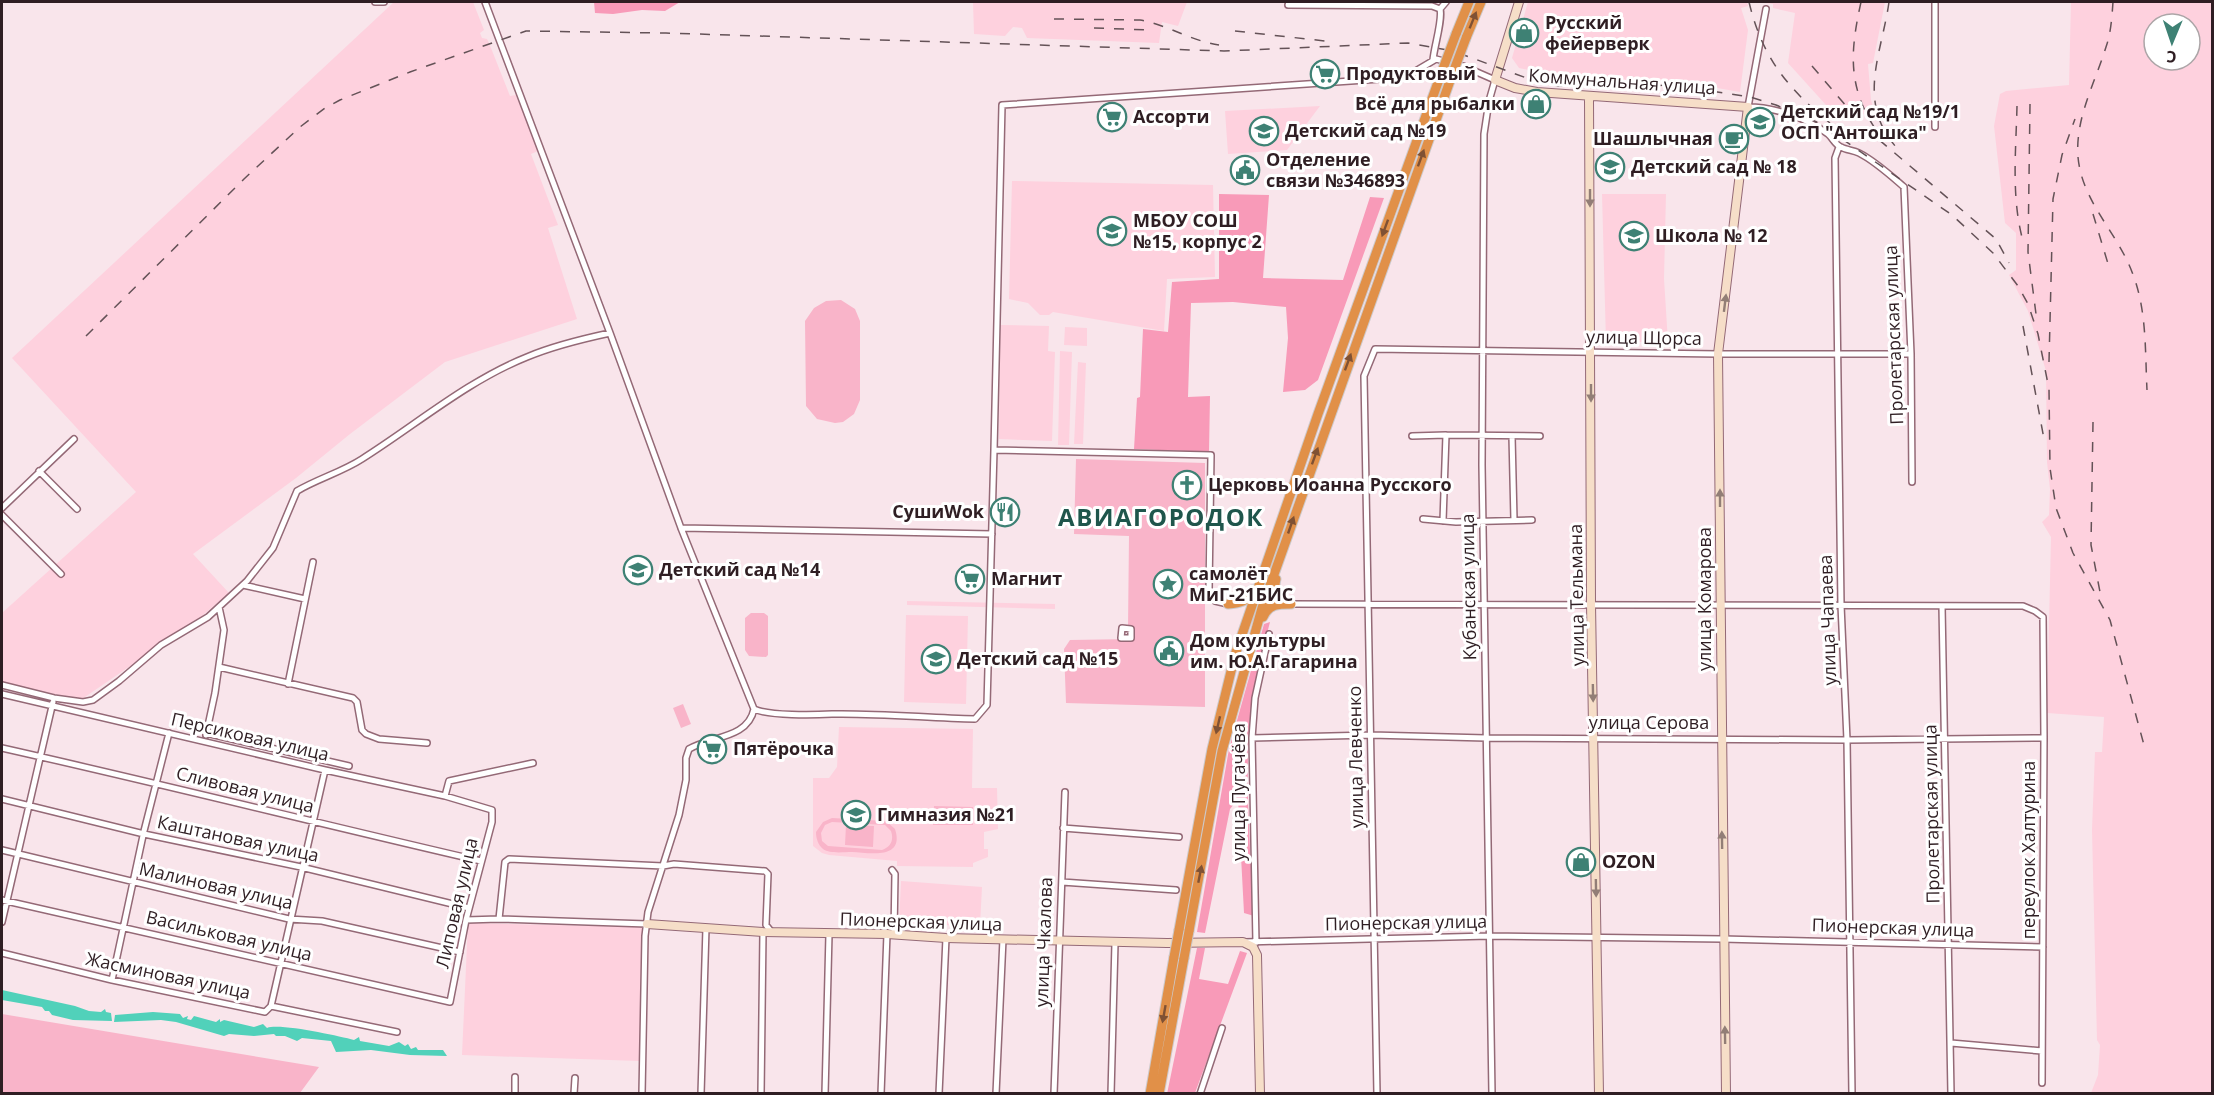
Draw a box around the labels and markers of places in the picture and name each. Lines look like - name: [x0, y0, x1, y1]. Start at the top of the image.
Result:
- place label: Русский фейерверк: [1545, 10, 1651, 55]
- shop icon: Русский фейерверк: [1508, 17, 1540, 49]
- supermarket icon: Продуктовый: [1309, 58, 1341, 90]
- place label: Продуктовый: [1346, 61, 1476, 85]
- shop icon: Всё для рыбалки: [1520, 88, 1552, 120]
- place label: Всё для рыбалки: [1355, 91, 1515, 115]
- place label: Детский сад №19/1 ОСП "Антошка": [1781, 99, 1960, 144]
- supermarket icon: Ассорти: [1096, 101, 1128, 133]
- place label: Ассорти: [1133, 104, 1209, 128]
- school or university icon: Детский сад №19/1 ОСП "Антошка": [1744, 106, 1776, 138]
- school or university icon: Детский сад №19: [1248, 115, 1280, 147]
- place label: Детский сад №19: [1285, 118, 1446, 142]
- cafe icon: Шашлычная: [1718, 123, 1750, 155]
- place label: Шашлычная: [1593, 126, 1713, 150]
- place label: Отделение связи №346893: [1266, 147, 1405, 192]
- school or university icon: Детский сад № 18: [1594, 151, 1626, 183]
- public building icon: Отделение связи №346893: [1229, 154, 1261, 186]
- place label: Детский сад № 18: [1631, 154, 1797, 178]
- place label: МБОУ СОШ №15, корпус 2: [1133, 208, 1262, 253]
- school or university icon: МБОУ СОШ №15, корпус 2: [1096, 215, 1128, 247]
- school or university icon: Школа № 12: [1618, 220, 1650, 252]
- place label: Школа № 12: [1655, 223, 1768, 247]
- church icon: Церковь Иоанна Русского: [1171, 469, 1203, 501]
- place label: Церковь Иоанна Русского: [1208, 472, 1452, 496]
- restaurant icon: СушиWok: [989, 496, 1021, 528]
- place label: СушиWok: [892, 499, 985, 523]
- school or university icon: Детский сад №14: [622, 554, 654, 586]
- place label: Детский сад №14: [659, 557, 820, 581]
- place label: самолёт МиГ-21БИС: [1189, 561, 1293, 606]
- supermarket icon: Магнит: [954, 563, 986, 595]
- place label: Магнит: [991, 566, 1062, 590]
- place icon: самолёт МиГ-21БИС: [1152, 568, 1184, 600]
- place label: Дом культуры им. Ю.А.Гагарина: [1190, 628, 1358, 673]
- public building icon: Дом культуры им. Ю.А.Гагарина: [1153, 635, 1185, 667]
- school or university icon: Детский сад №15: [920, 643, 952, 675]
- place label: Детский сад №15: [957, 646, 1118, 670]
- supermarket icon: Пятёрочка: [696, 733, 728, 765]
- place label: Пятёрочка: [733, 736, 834, 760]
- school or university icon: Гимназия №21: [840, 799, 872, 831]
- place label: Гимназия №21: [877, 802, 1015, 826]
- shop icon: OZON: [1565, 846, 1597, 878]
- place label: OZON: [1602, 849, 1656, 873]

